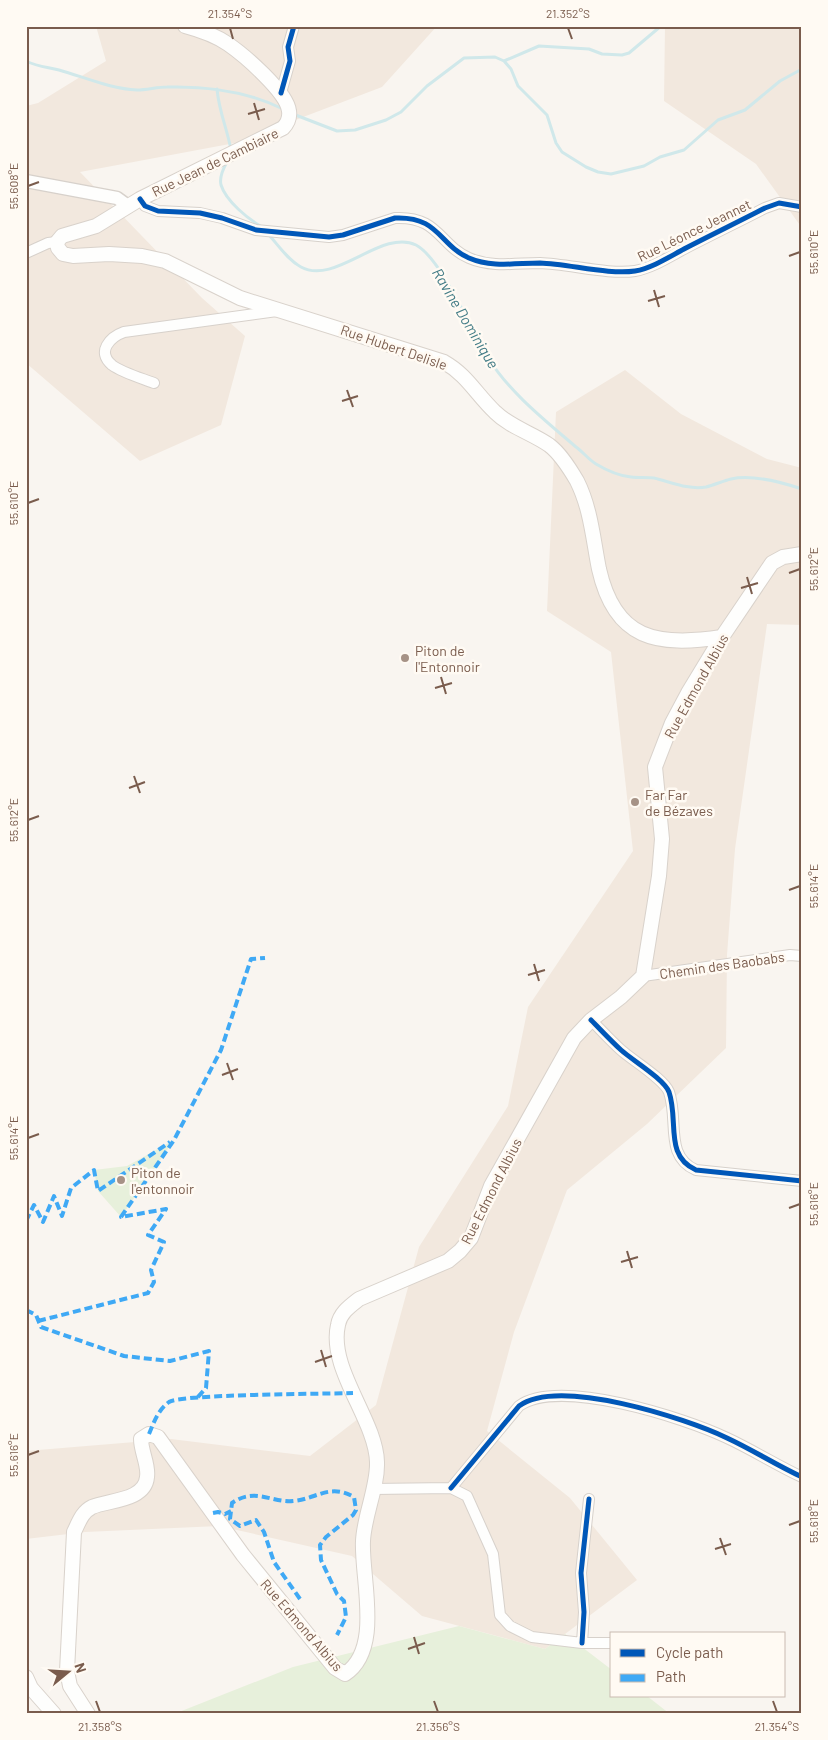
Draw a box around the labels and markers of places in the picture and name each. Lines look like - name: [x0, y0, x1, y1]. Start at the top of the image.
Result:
- place label: Piton de l'Entonnoir: [415, 642, 480, 675]
- marker: Piton de l'Entonnoir: [399, 652, 411, 664]
- place label: Far Far de Bézaves: [645, 786, 713, 819]
- marker: Far Far de Bézaves: [629, 796, 641, 808]
- place label: Piton de l'entonnoir: [131, 1164, 194, 1197]
- marker: Piton de l'entonnoir: [115, 1174, 127, 1186]

